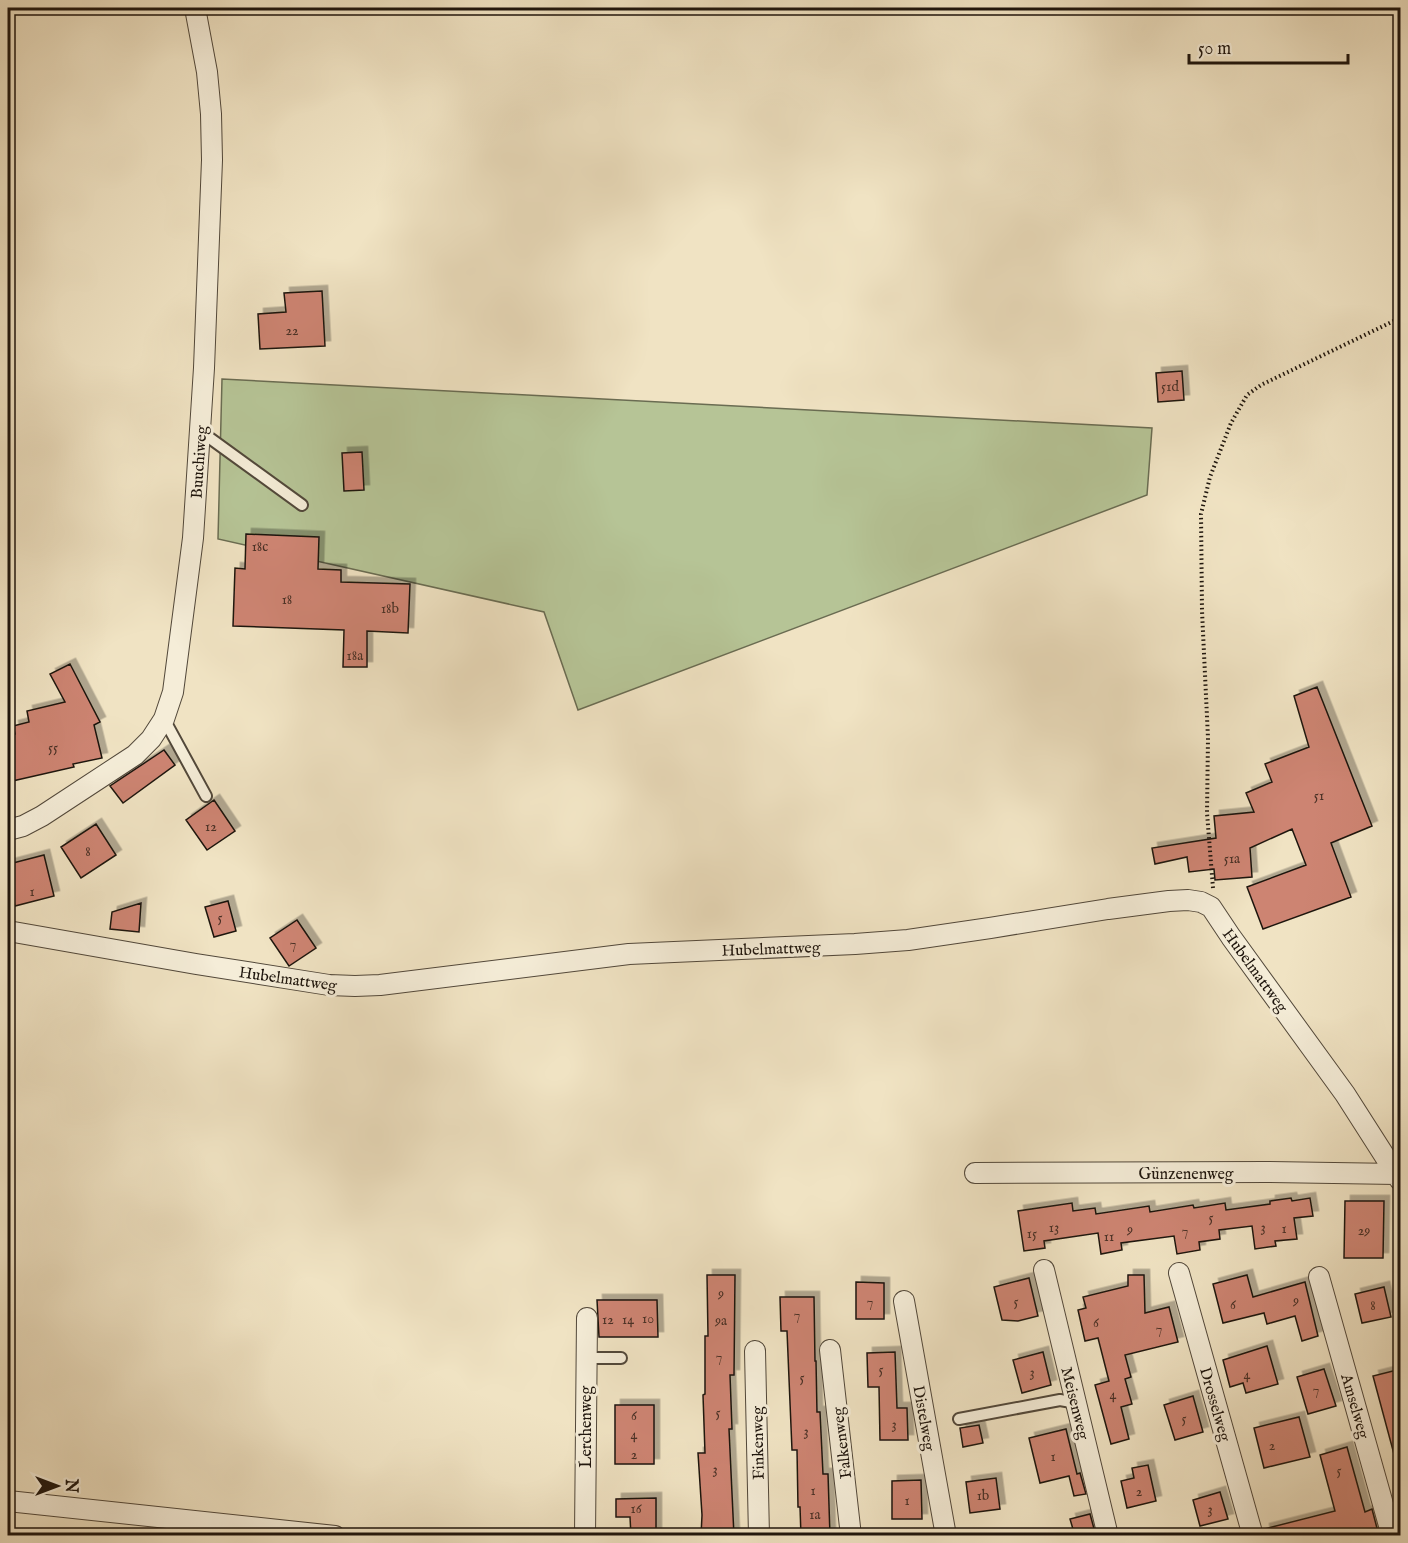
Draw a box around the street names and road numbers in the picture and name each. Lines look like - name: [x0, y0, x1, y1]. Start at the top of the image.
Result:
- street label: Buuchiweg: [187, 425, 213, 499]
- street label: Hubelmattweg: [1217, 925, 1292, 1017]
- street label: Hubelmattweg: [721, 938, 821, 962]
- street label: Hubelmattweg: [237, 963, 338, 997]
- street label: Günzenenweg: [1139, 1165, 1234, 1185]
- street label: Meisenweg: [1055, 1365, 1093, 1442]
- street label: Drosselweg: [1194, 1365, 1234, 1444]
- street label: Amselweg: [1335, 1371, 1373, 1442]
- street label: Distelweg: [907, 1384, 939, 1453]
- street label: Lerchenweg: [577, 1386, 597, 1468]
- street label: Finkenweg: [748, 1406, 770, 1480]
- street label: Falkenweg: [829, 1406, 857, 1480]

